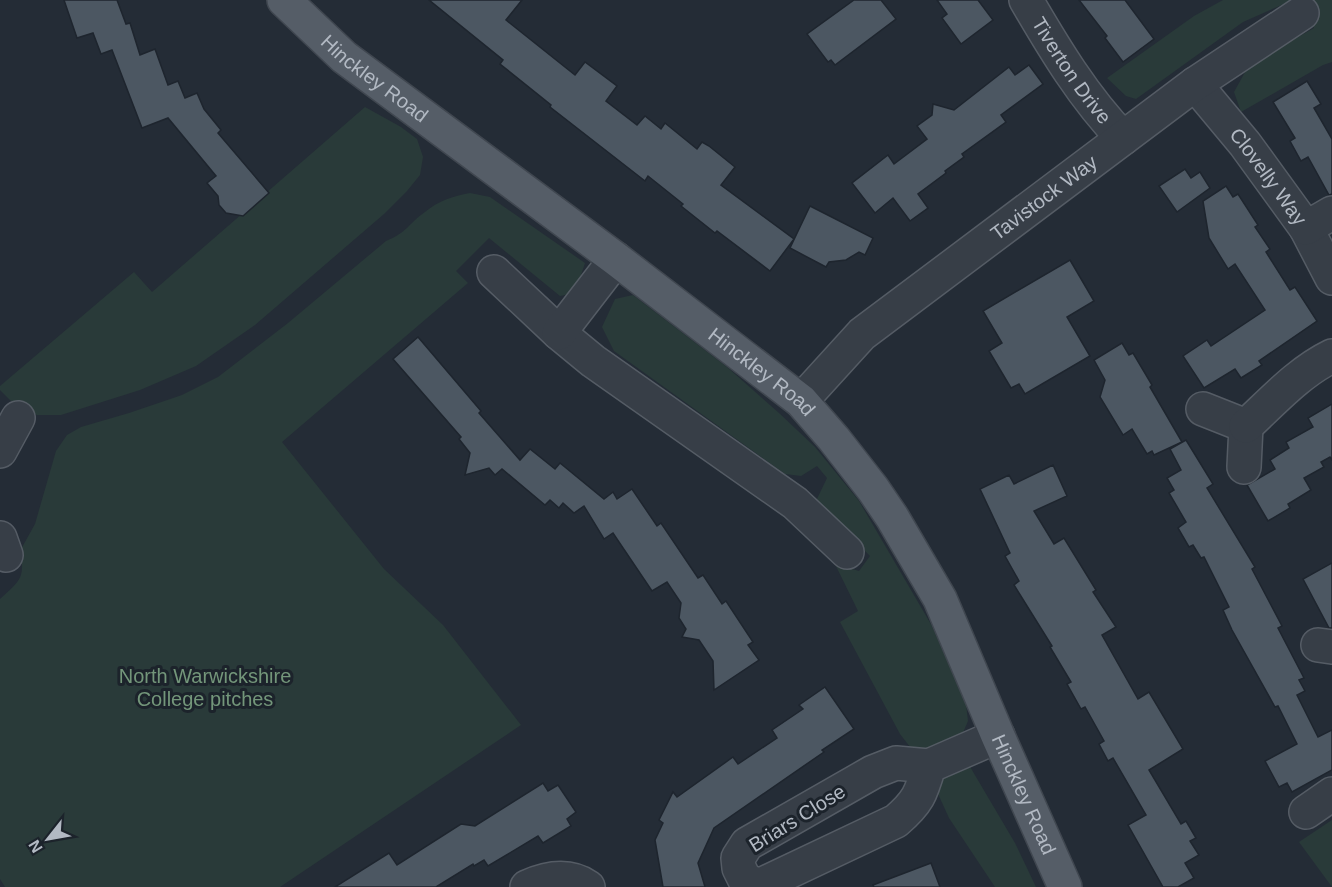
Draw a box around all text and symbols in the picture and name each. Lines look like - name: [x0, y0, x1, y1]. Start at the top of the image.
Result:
- street label: Tiverton Drive: [1028, 13, 1116, 128]
- street label: Hinckley Road: [317, 30, 432, 126]
- street label: Clovelly Way: [1225, 123, 1311, 229]
- street label: Tavistock Way: [986, 151, 1101, 244]
- street label: Hinckley Road: [704, 323, 820, 420]
- park label: North Warwickshire College pitches: [119, 665, 291, 710]
- street label: Hinckley Road: [988, 731, 1060, 858]
- street label: Briars Close: [745, 780, 849, 856]
- north arrow: [18, 809, 78, 869]
- text: N: [25, 837, 46, 856]

